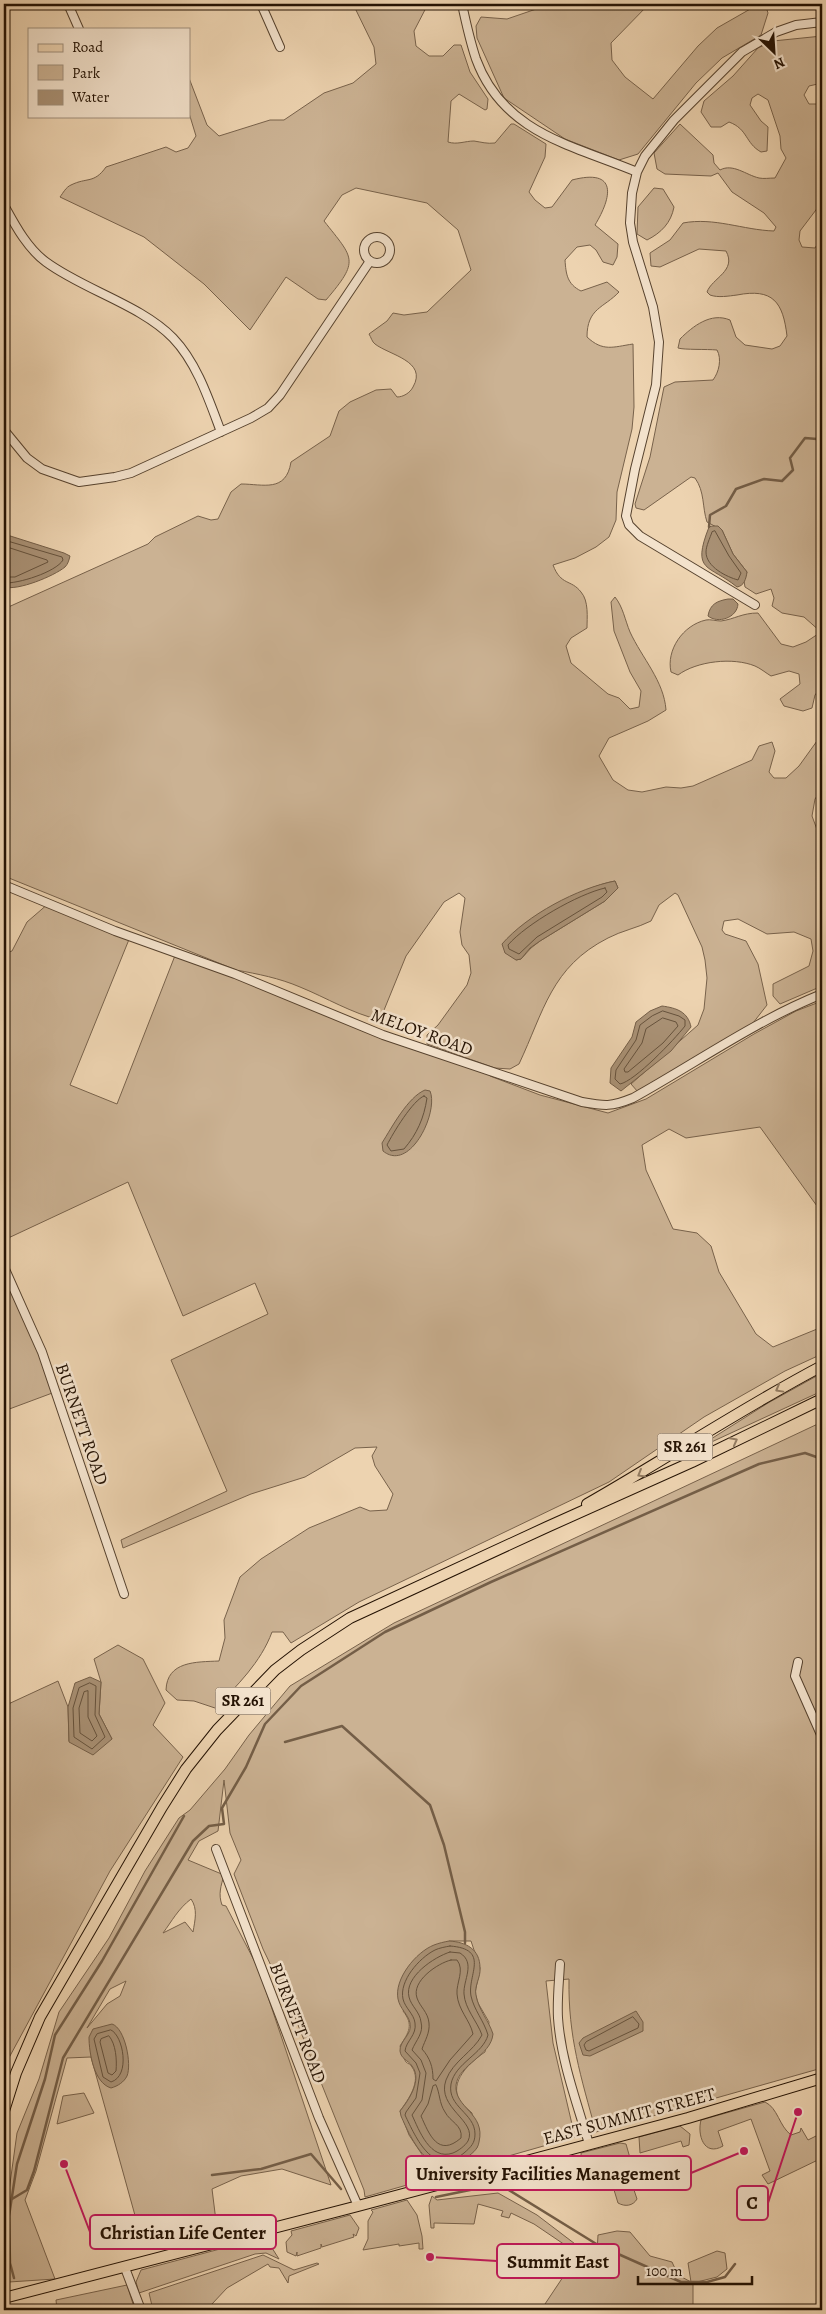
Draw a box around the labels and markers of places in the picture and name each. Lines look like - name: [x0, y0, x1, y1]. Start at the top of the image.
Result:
- callout: University Facilities Management: [406, 2156, 691, 2190]
- callout: C: [737, 2186, 768, 2220]
- callout: Christian Life Center: [90, 2215, 276, 2249]
- callout: Summit East: [497, 2244, 619, 2278]

